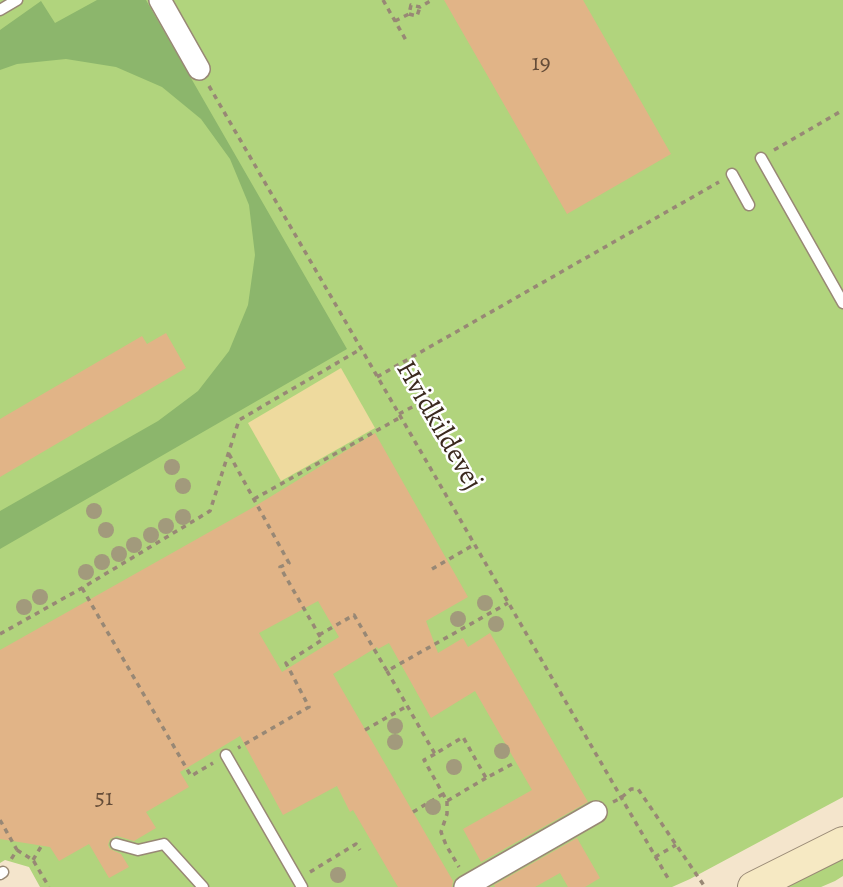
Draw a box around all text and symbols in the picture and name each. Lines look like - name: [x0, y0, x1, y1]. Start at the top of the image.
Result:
- house number: 19: [531, 50, 551, 78]
- street label: Hvidkildevej: [388, 355, 488, 497]
- house number: 51: [95, 785, 113, 813]

